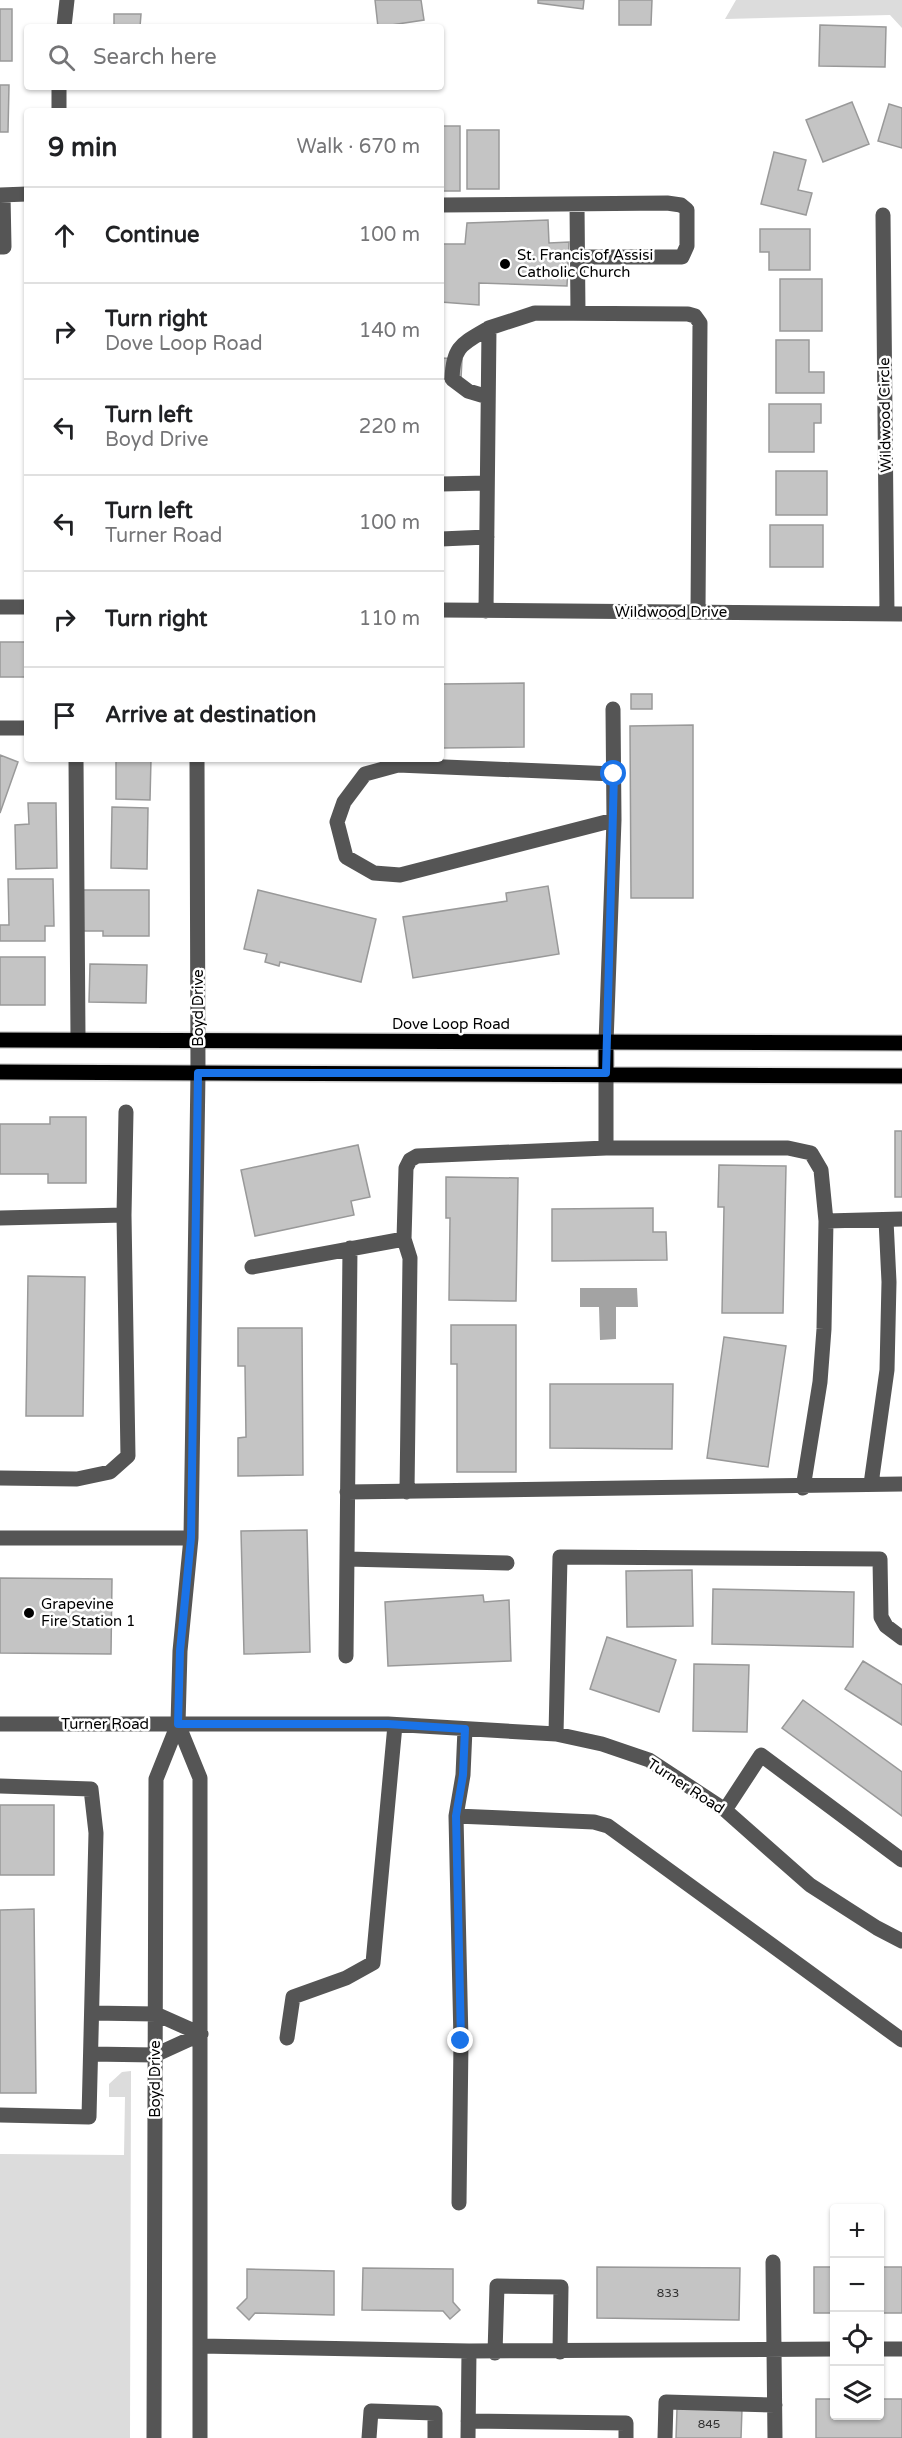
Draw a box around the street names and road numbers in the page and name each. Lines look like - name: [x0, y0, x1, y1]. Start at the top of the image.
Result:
- street label: Wildwood Circle: [875, 357, 895, 473]
- street label: Wildwood Drive: [615, 603, 727, 621]
- street label: Boyd Drive: [189, 969, 207, 1047]
- street label: Dove Loop Road: [392, 1015, 510, 1033]
- street label: Turner Road: [61, 1715, 149, 1733]
- street label: Turner Road: [644, 1754, 728, 1818]
- street label: Boyd Drive: [146, 2040, 164, 2118]

